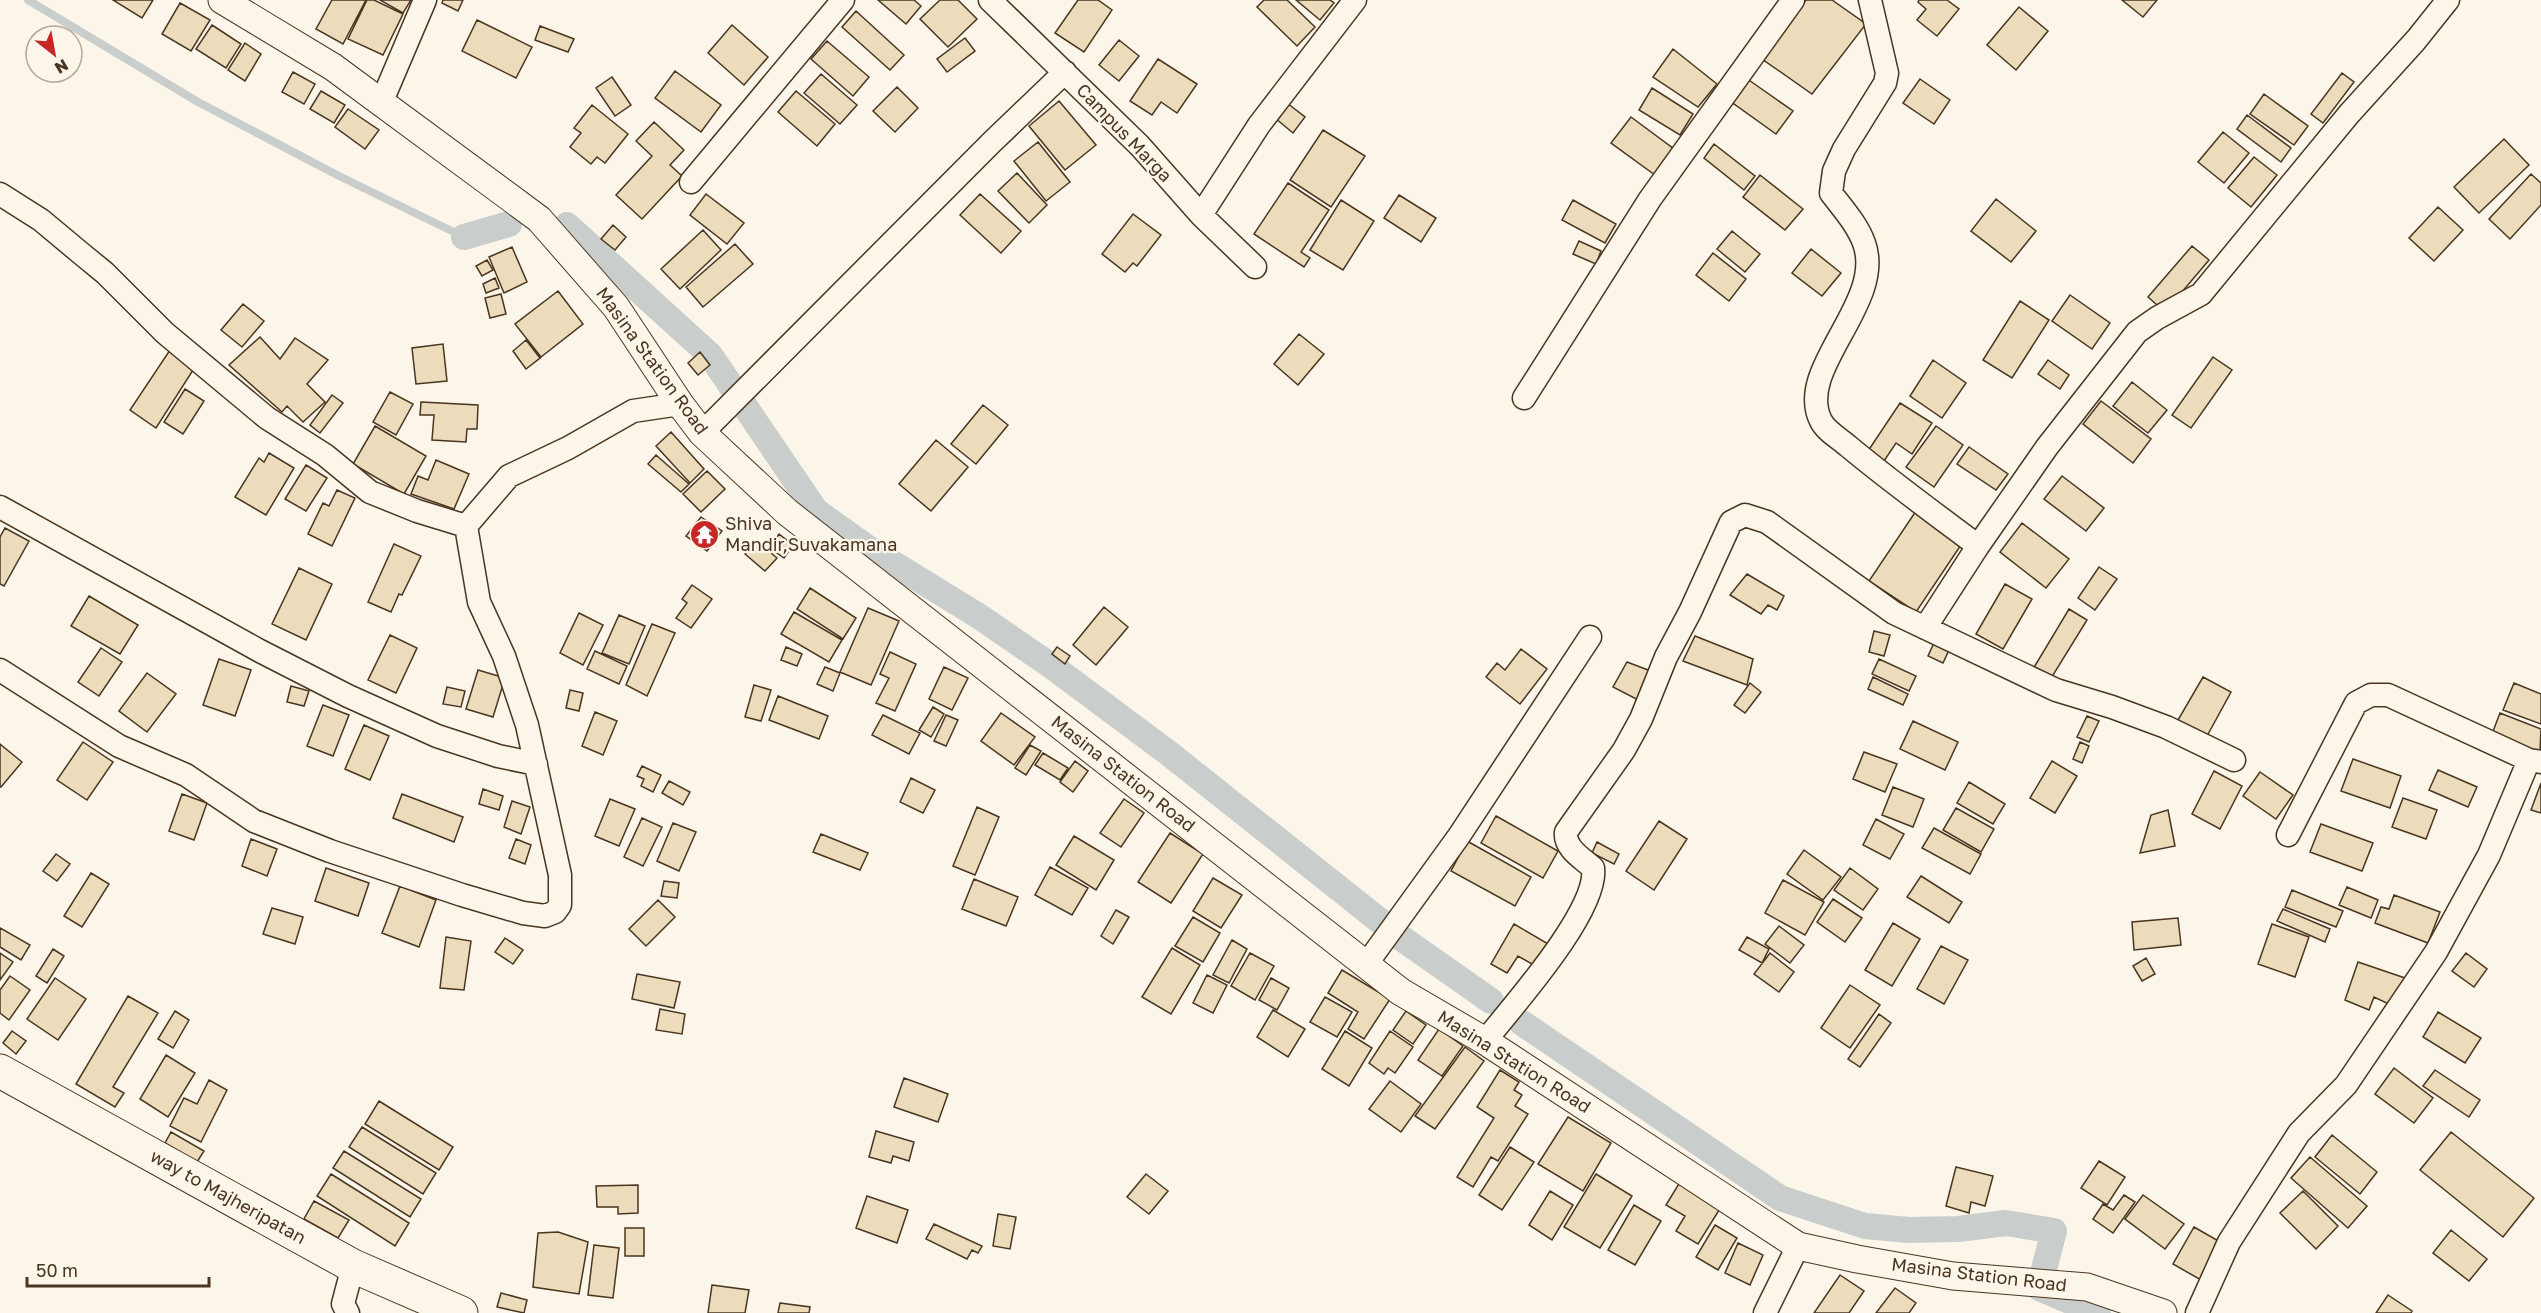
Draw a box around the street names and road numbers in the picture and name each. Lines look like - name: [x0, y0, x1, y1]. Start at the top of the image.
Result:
- street label: Campus Marga: [1072, 79, 1177, 186]
- street label: Masina Station Road: [592, 283, 714, 438]
- street label: Masina Station Road: [1047, 710, 1200, 836]
- street label: Masina Station Road: [1434, 1005, 1595, 1117]
- street label: way to Majheripatan: [147, 1144, 310, 1248]
- street label: Masina Station Road: [1890, 1252, 2068, 1296]

